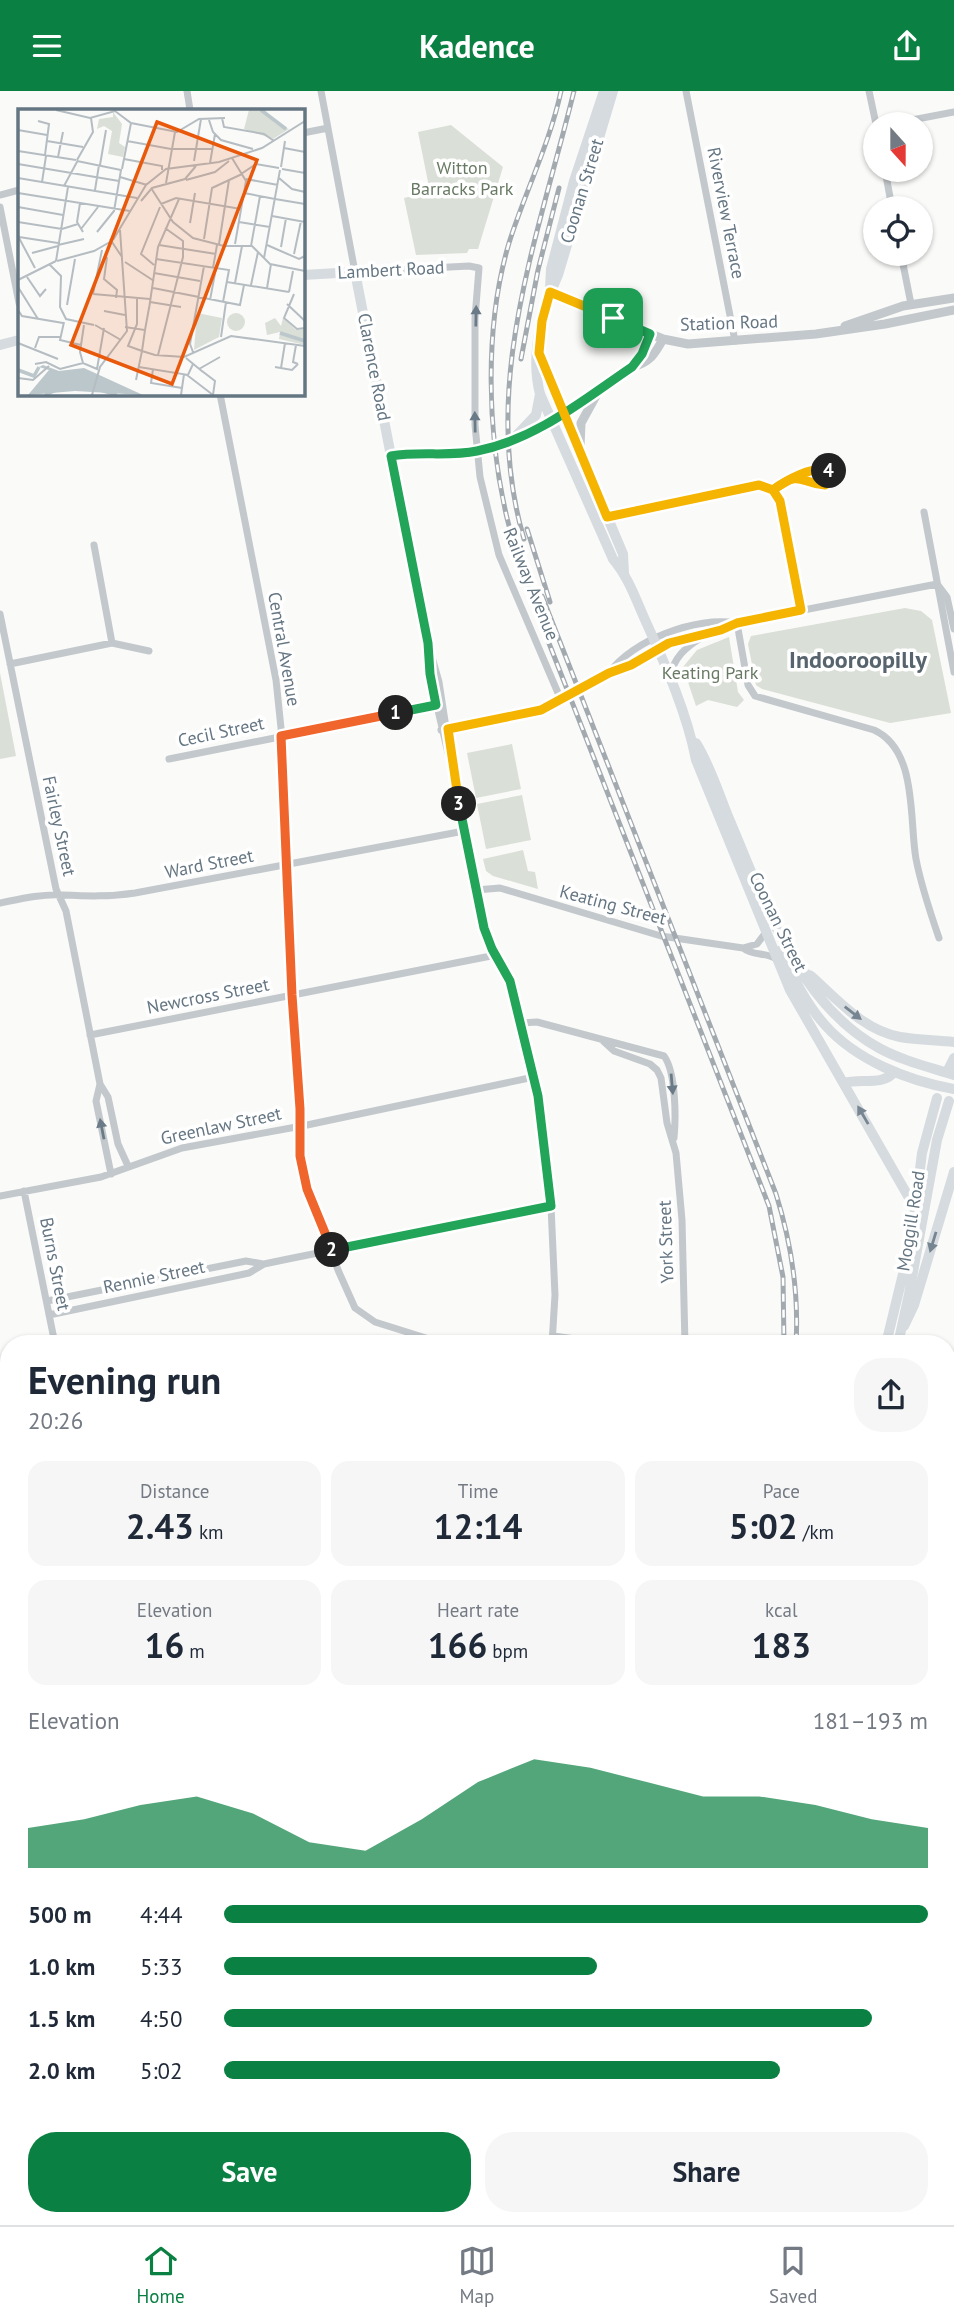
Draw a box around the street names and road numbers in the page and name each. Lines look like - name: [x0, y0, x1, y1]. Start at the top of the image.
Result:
- street label: Coonan Street: [555, 136, 608, 246]
- street label: Riverview Terrace: [702, 145, 751, 281]
- street label: Lambert Road: [337, 255, 445, 284]
- street label: Station Road: [680, 309, 778, 336]
- street label: Clarence Road: [353, 311, 396, 423]
- street label: Railway Avenue: [498, 524, 565, 644]
- street label: Central Avenue: [263, 590, 306, 708]
- street label: Cecil Street: [176, 711, 266, 752]
- street label: Fairley Street: [38, 774, 81, 878]
- street label: Ward Street: [163, 844, 255, 883]
- street label: Coonan Street: [744, 868, 813, 976]
- street label: Keating Street: [557, 879, 669, 930]
- street label: Newcross Street: [145, 972, 271, 1019]
- street label: Greenlaw Street: [158, 1101, 283, 1150]
- street label: Moggill Road: [891, 1169, 930, 1273]
- street label: York Street: [653, 1200, 678, 1284]
- street label: Burns Street: [35, 1215, 76, 1313]
- street label: Rennie Street: [101, 1255, 207, 1299]

